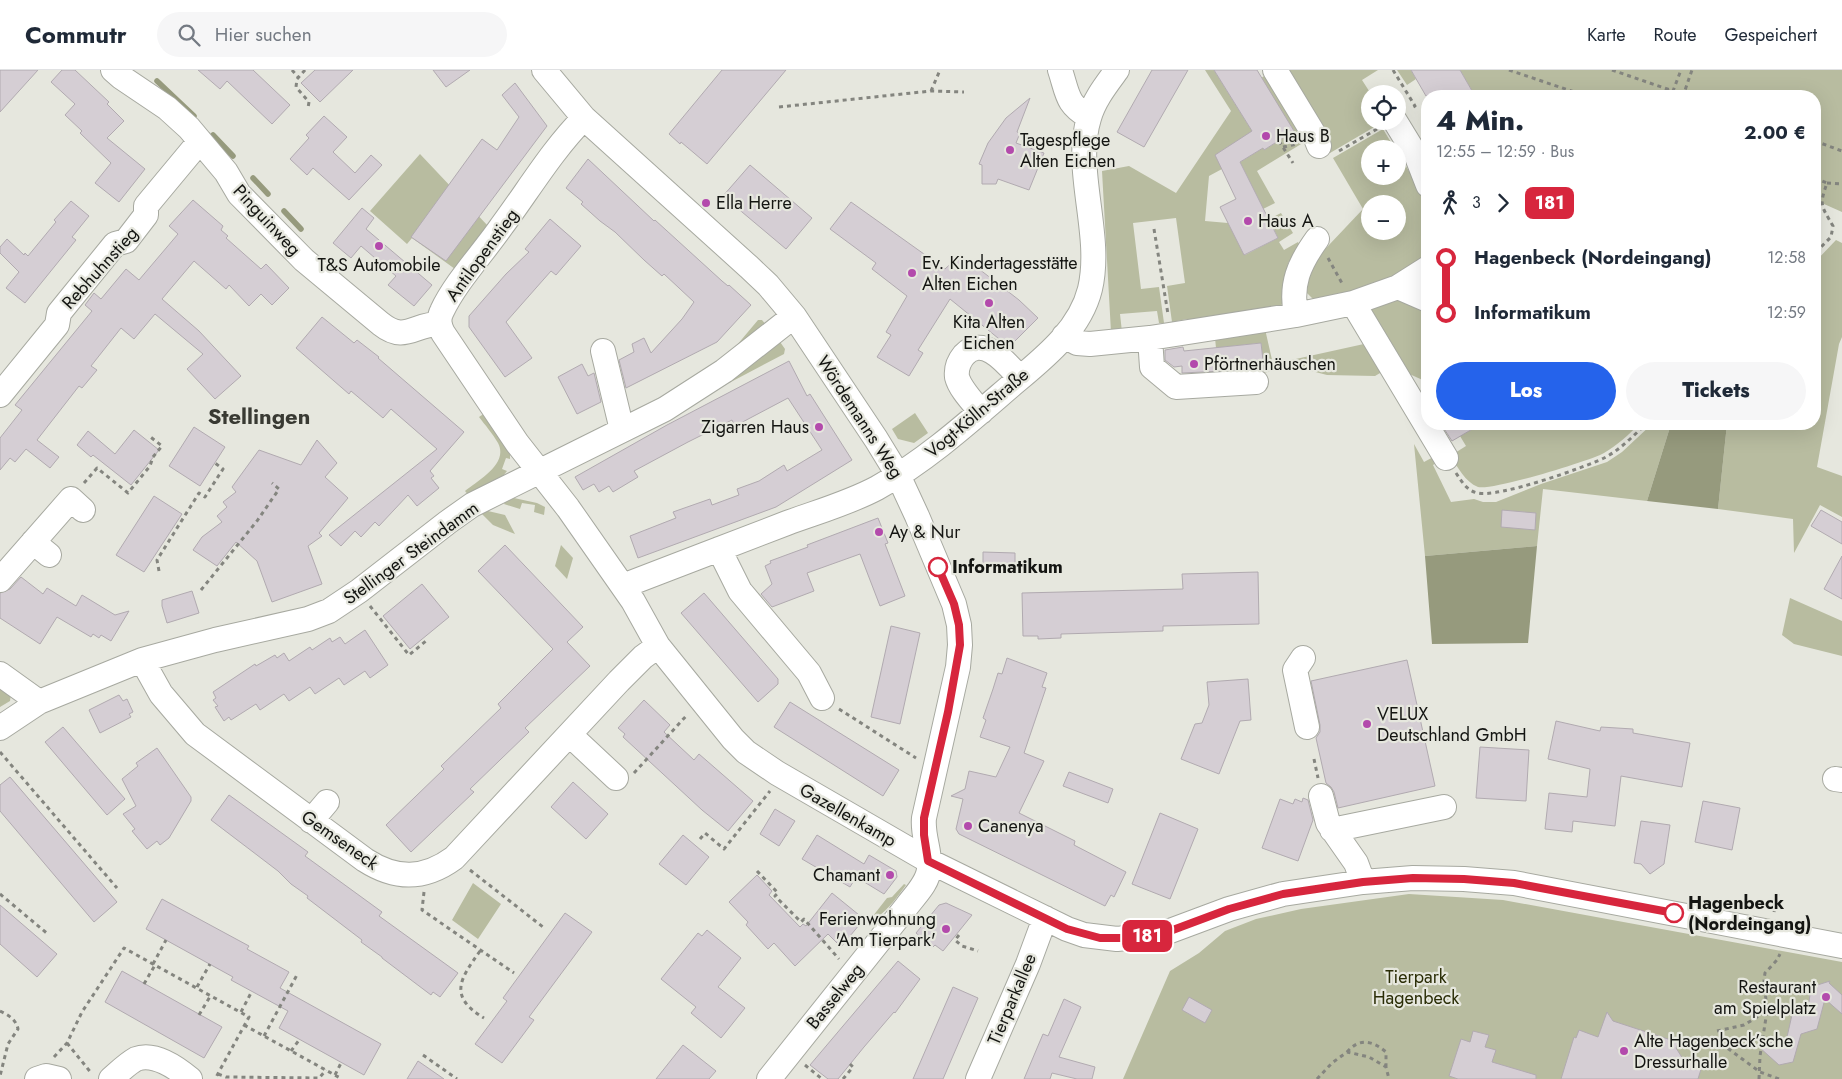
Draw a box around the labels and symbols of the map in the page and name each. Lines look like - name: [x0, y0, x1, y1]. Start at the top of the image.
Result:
- place label: Haus B: [1276, 123, 1330, 149]
- place label: Tagespflege Alten Eichen: [1020, 127, 1116, 174]
- marker: Haus B: [1260, 130, 1272, 142]
- marker: Tagespflege Alten Eichen: [1004, 144, 1016, 156]
- street label: Pinguinweg: [227, 178, 307, 262]
- place label: Ella Herre: [716, 190, 792, 216]
- marker: Ella Herre: [700, 197, 712, 209]
- street label: Antilopenstieg: [439, 203, 525, 307]
- place label: Haus A: [1258, 208, 1314, 234]
- marker: Haus A: [1242, 215, 1254, 227]
- street label: Rebhuhnstieg: [56, 221, 144, 315]
- marker: T&S Automobile: [373, 240, 385, 252]
- place label: Ev. Kindertagesstätte Alten Eichen: [922, 250, 1078, 297]
- place label: T&S Automobile: [317, 252, 441, 278]
- marker: Ev. Kindertagesstätte Alten Eichen: [906, 267, 918, 279]
- marker: Kita Alten Eichen: [983, 297, 995, 309]
- place label: Kita Alten Eichen: [953, 309, 1025, 356]
- street label: Wördemanns Weg: [810, 350, 910, 484]
- place label: Pförtnerhäuschen: [1204, 351, 1336, 377]
- marker: Pförtnerhäuschen: [1188, 358, 1200, 370]
- street label: Vogt-Kölln-Straße: [920, 362, 1034, 464]
- district label: Stellingen: [208, 400, 310, 432]
- place label: Zigarren Haus: [701, 414, 809, 440]
- marker: Zigarren Haus: [813, 421, 825, 433]
- street label: Stellinger Steindamm: [338, 495, 484, 611]
- place label: Ay & Nur: [889, 519, 961, 545]
- marker: Ay & Nur: [873, 526, 885, 538]
- place label: Informatikum: [952, 554, 1063, 580]
- marker: Informatikum: [928, 557, 948, 577]
- place label: VELUX Deutschland GmbH: [1377, 701, 1527, 748]
- marker: VELUX Deutschland GmbH: [1361, 718, 1373, 730]
- street label: Gazellenkamp: [795, 777, 901, 853]
- street label: Gemseneck: [296, 804, 384, 876]
- place label: Canenya: [978, 813, 1044, 839]
- marker: Canenya: [962, 820, 974, 832]
- place label: Chamant: [813, 862, 881, 888]
- marker: Chamant: [884, 869, 896, 881]
- place label: Hagenbeck (Nordeingang): [1688, 890, 1811, 937]
- marker: Hagenbeck (Nordeingang): [1664, 903, 1684, 923]
- place label: Ferienwohnung 'Am Tierpark': [819, 906, 936, 953]
- line badge: 181: [1118, 920, 1176, 952]
- marker: Ferienwohnung 'Am Tierpark': [940, 923, 952, 935]
- street label: Tierparkallee: [981, 949, 1043, 1049]
- street label: Basselweg: [800, 957, 870, 1035]
- park label: Tierpark Hagenbeck: [1373, 964, 1459, 1011]
- place label: Restaurant am Spielplatz: [1714, 974, 1817, 1021]
- marker: Restaurant am Spielplatz: [1820, 991, 1832, 1003]
- place label: Alte Hagenbeck’sche Dressurhalle: [1634, 1028, 1793, 1075]
- marker: Alte Hagenbeck’sche Dressurhalle: [1618, 1045, 1630, 1057]

